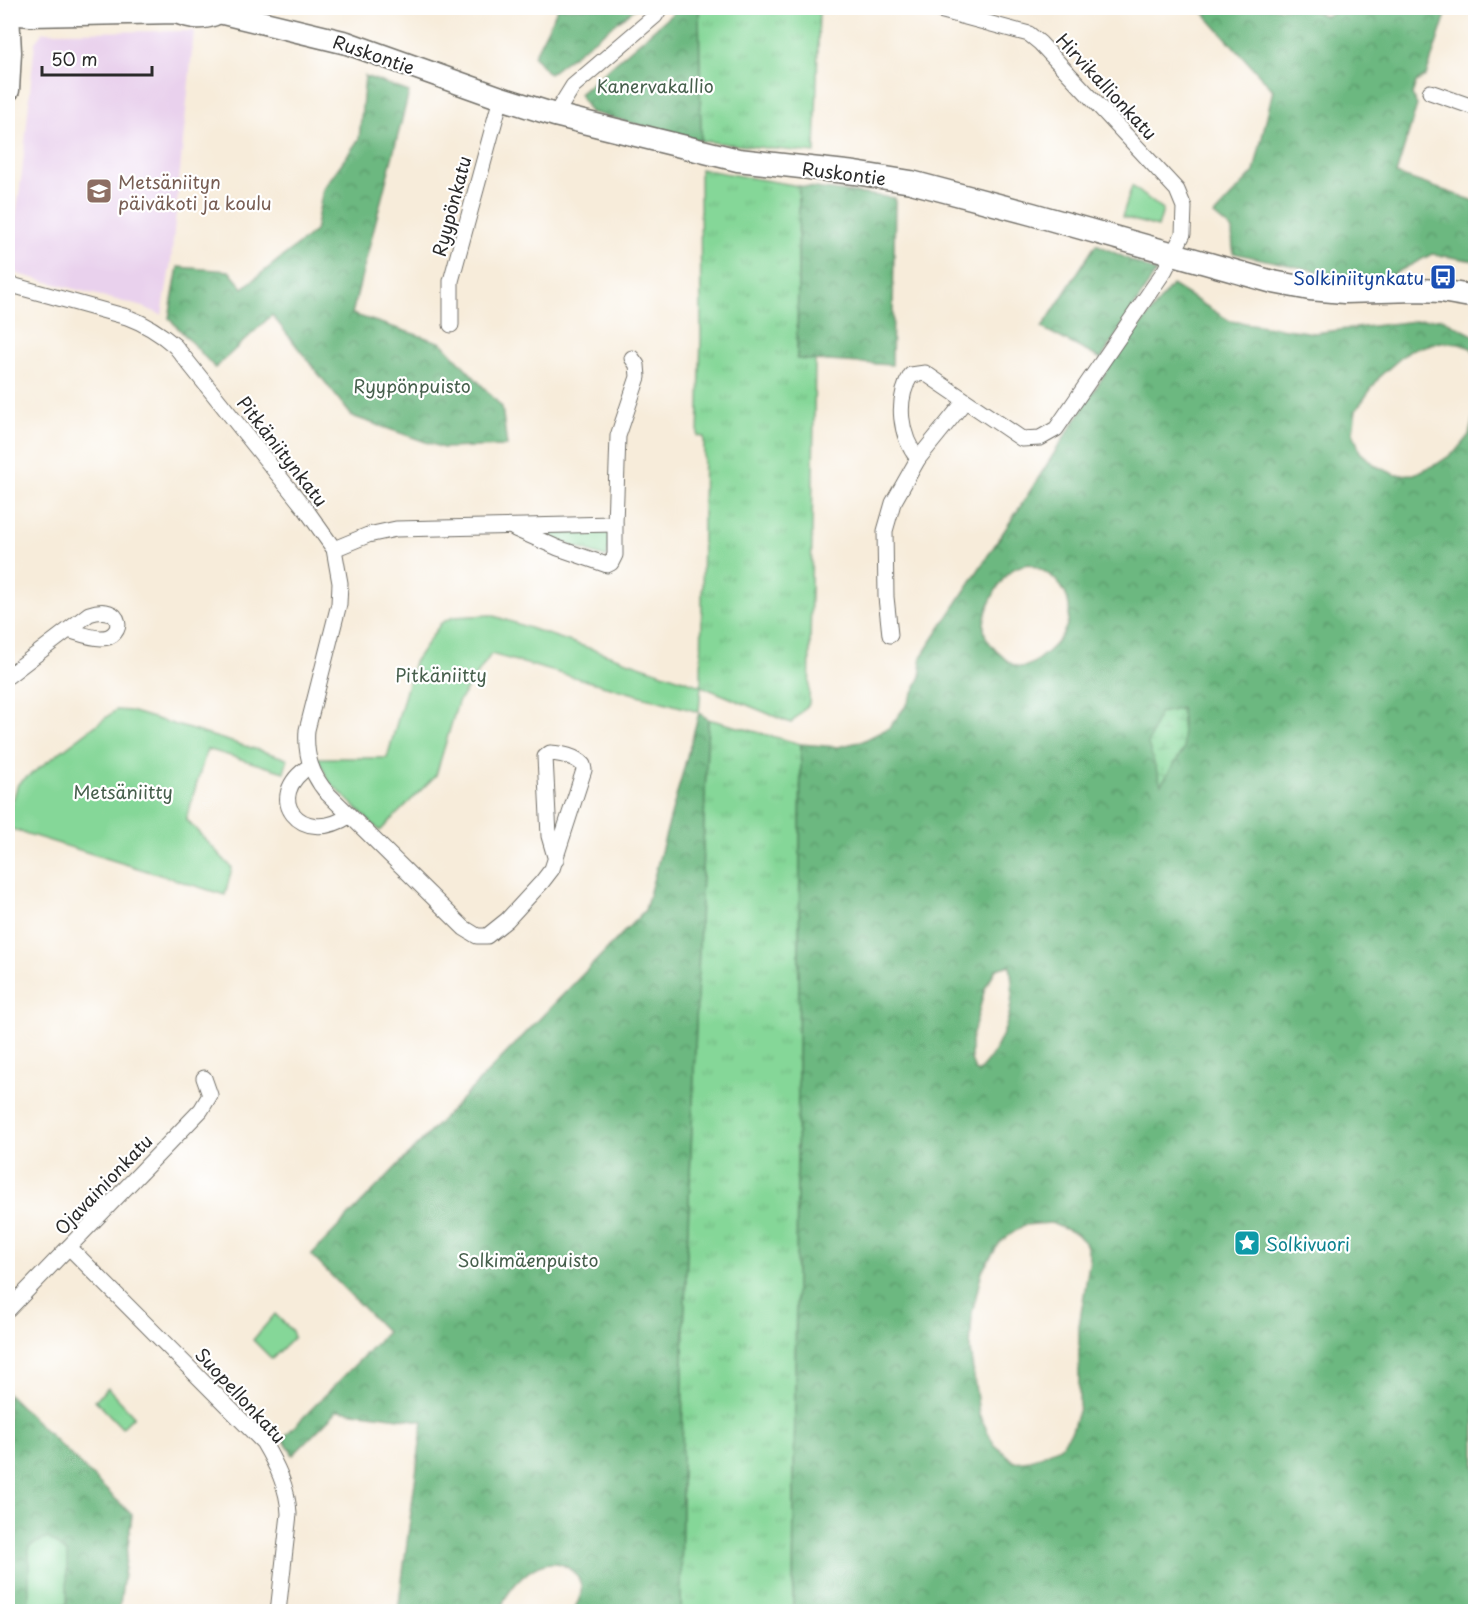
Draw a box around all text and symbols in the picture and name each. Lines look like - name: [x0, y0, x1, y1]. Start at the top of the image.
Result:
- street label: Ruskontie: [330, 27, 418, 81]
- street label: Hirvikallionkatu: [1050, 27, 1164, 145]
- scale bar: [42, 39, 152, 77]
- text: 50 m: [51, 45, 98, 72]
- park label: Kanervakallio: [596, 72, 714, 99]
- street label: Ryypönkatu: [425, 153, 477, 259]
- street label: Ruskontie: [800, 154, 888, 192]
- place label: Metsäniityn päiväkoti ja koulu: [118, 168, 272, 216]
- school or university icon: Metsäniityn päiväkoti ja koulu: [84, 176, 114, 206]
- bus stop icon: Solkiniitynkatu: [1428, 262, 1458, 292]
- place label: Solkiniitynkatu: [1293, 264, 1424, 291]
- park label: Ryypönpuisto: [353, 372, 471, 399]
- street label: Pitkäniitynkatu: [231, 390, 335, 512]
- park label: Pitkäniitty: [395, 661, 487, 688]
- park label: Metsäniitty: [73, 778, 173, 805]
- street label: Ojavainionkatu: [48, 1128, 158, 1240]
- place icon: Solkivuori: [1232, 1228, 1262, 1258]
- place label: Solkivuori: [1266, 1230, 1350, 1257]
- park label: Solkimäenpuisto: [458, 1246, 598, 1273]
- street label: Suopellonkatu: [189, 1341, 293, 1449]

